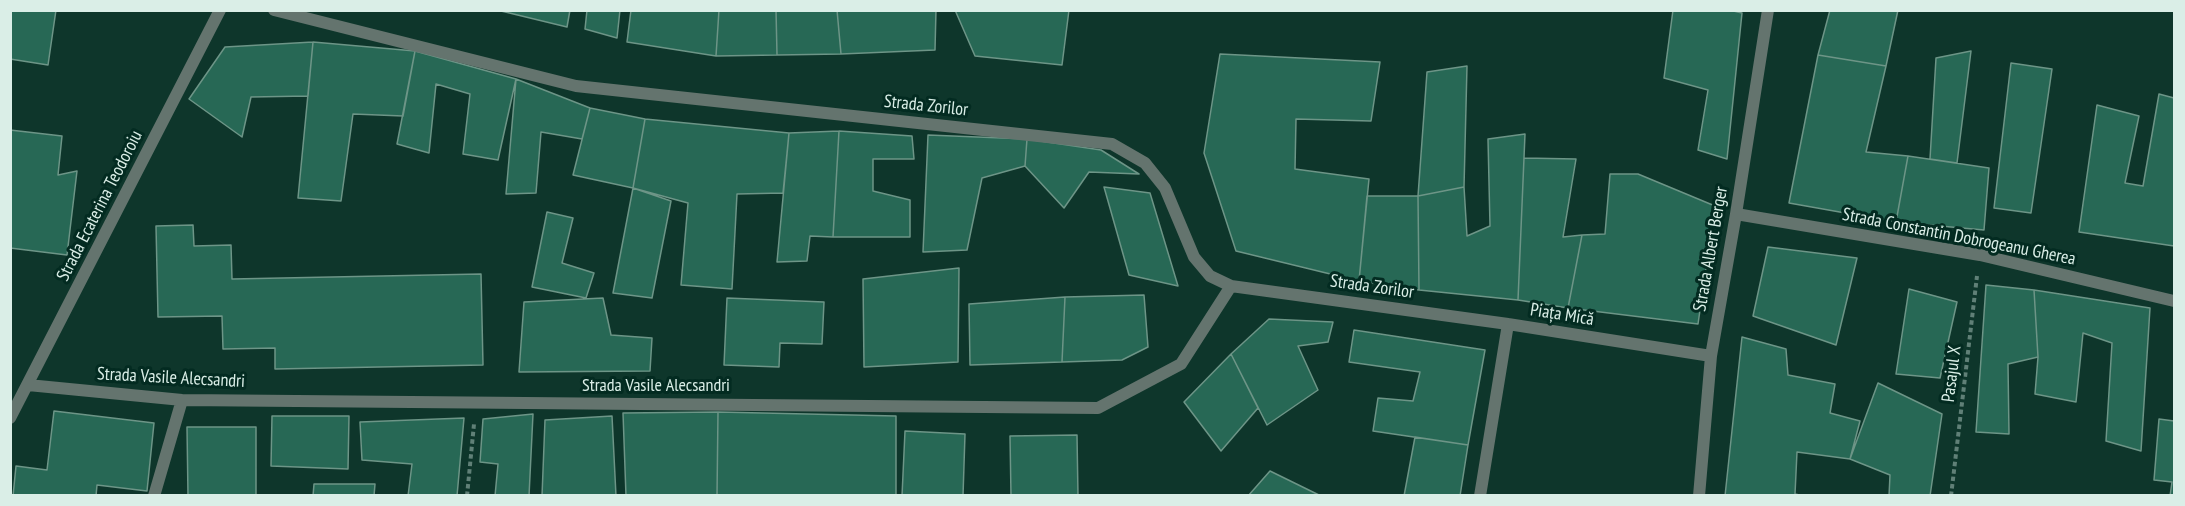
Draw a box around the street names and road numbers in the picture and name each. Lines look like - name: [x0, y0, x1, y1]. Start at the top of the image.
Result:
- street label: Strada Zorilor: [883, 91, 969, 121]
- street label: Strada Ecaterina Teodoroiu: [53, 127, 147, 285]
- street label: Strada Albert Berger: [1689, 185, 1733, 313]
- street label: Strada Constantin Dobrogeanu Gherea: [1841, 204, 2077, 270]
- street label: Strada Zorilor: [1329, 270, 1415, 304]
- street label: Piața Mică: [1529, 299, 1595, 331]
- street label: Pasajul X: [1938, 344, 1966, 404]
- street label: Strada Vasile Alecsandri: [97, 363, 245, 393]
- street label: Strada Vasile Alecsandri: [582, 375, 730, 397]

